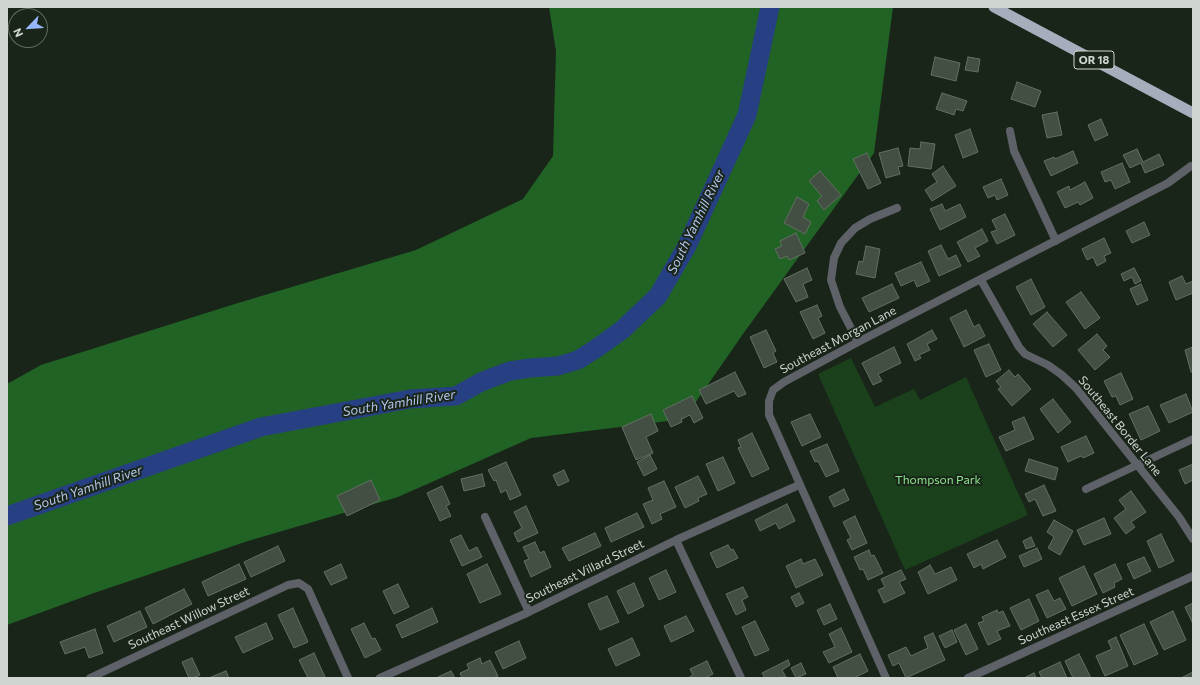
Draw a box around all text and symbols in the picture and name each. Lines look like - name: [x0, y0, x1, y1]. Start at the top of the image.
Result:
- north arrow: [8, 8, 48, 48]
- text: N: [10, 26, 25, 39]
- road number: OR 18: [1074, 51, 1114, 69]
- water label: South Yamhill River: [664, 167, 728, 277]
- street label: Southeast Morgan Lane: [777, 303, 899, 377]
- street label: Southeast Border Lane: [1075, 373, 1165, 479]
- water label: South Yamhill River: [342, 386, 456, 420]
- water label: South Yamhill River: [32, 462, 144, 514]
- park label: Thompson Park: [895, 473, 981, 487]
- street label: Southeast Villard Street: [524, 536, 646, 606]
- street label: Southeast Willow Street: [126, 584, 252, 652]
- street label: Southeast Essex Street: [1016, 584, 1136, 648]

